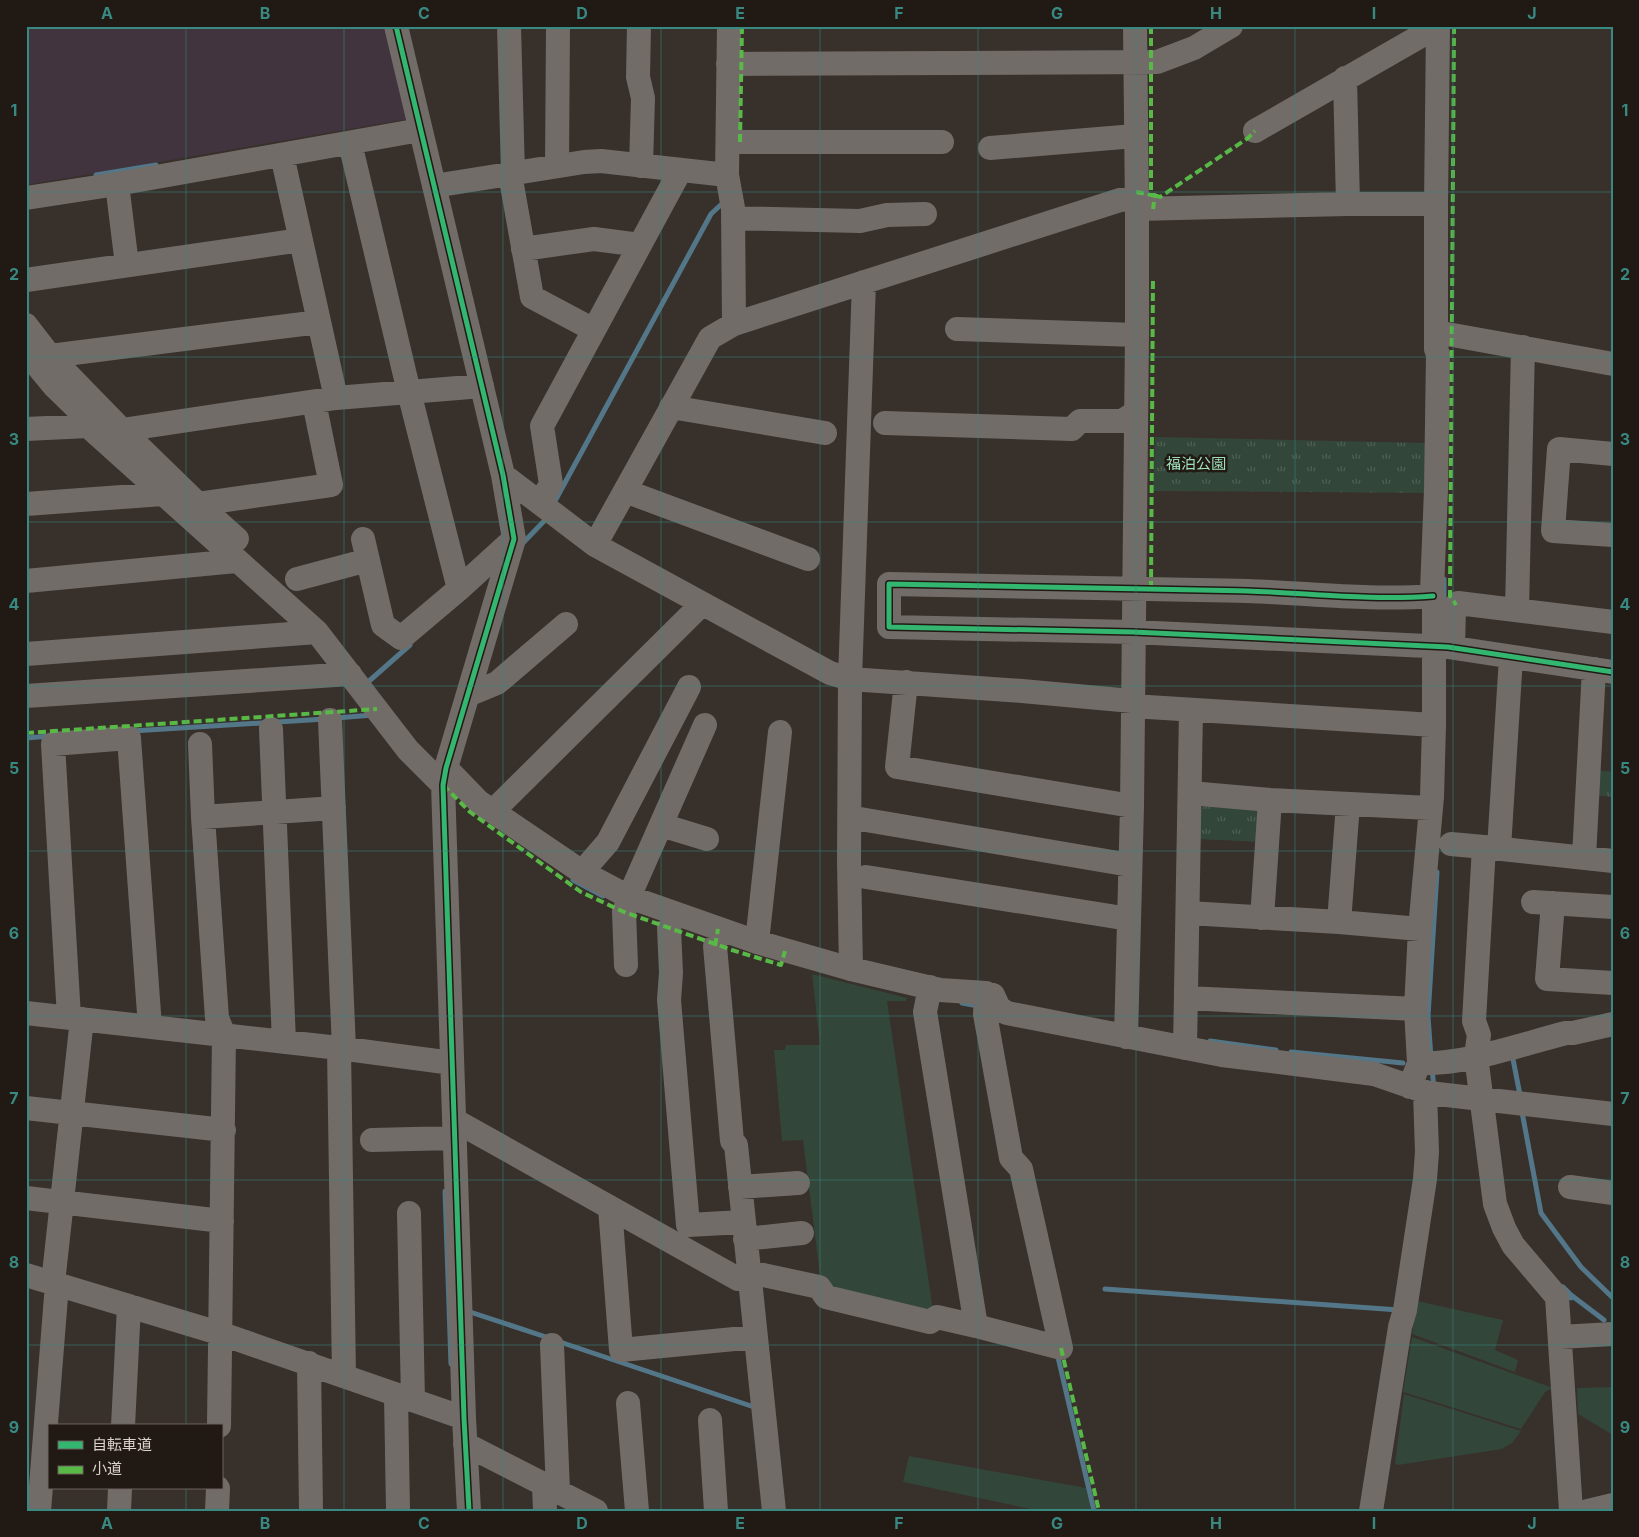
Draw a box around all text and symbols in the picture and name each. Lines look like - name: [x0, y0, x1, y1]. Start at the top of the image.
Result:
- text: A: [101, 3, 113, 23]
- text: B: [260, 3, 270, 23]
- text: C: [418, 3, 430, 23]
- text: D: [576, 3, 588, 23]
- text: E: [735, 3, 745, 23]
- text: F: [894, 3, 904, 23]
- text: G: [1051, 3, 1063, 23]
- text: H: [1210, 3, 1222, 23]
- text: I: [1372, 3, 1376, 23]
- text: J: [1527, 3, 1537, 23]
- text: 1: [11, 100, 17, 120]
- text: 1: [1622, 100, 1628, 120]
- text: 2: [9, 264, 19, 284]
- text: 2: [1620, 264, 1630, 284]
- text: 3: [9, 429, 19, 449]
- text: 3: [1620, 429, 1630, 449]
- park label: 福泊公園: [1166, 454, 1226, 473]
- text: 4: [9, 594, 20, 614]
- text: 4: [1620, 594, 1631, 614]
- text: 5: [9, 758, 19, 778]
- text: 5: [1620, 758, 1630, 778]
- text: 6: [9, 923, 19, 943]
- text: 6: [1620, 923, 1630, 943]
- text: 7: [9, 1088, 19, 1108]
- text: 7: [1620, 1088, 1630, 1108]
- text: 8: [9, 1252, 19, 1272]
- text: 8: [1620, 1252, 1630, 1272]
- text: 9: [9, 1417, 19, 1437]
- text: 9: [1620, 1417, 1630, 1437]
- legend: [48, 1424, 222, 1490]
- text: 自転車道: [92, 1435, 152, 1454]
- text: 小道: [92, 1459, 122, 1478]
- text: A: [101, 1513, 113, 1533]
- text: B: [260, 1513, 270, 1533]
- text: C: [418, 1513, 430, 1533]
- text: D: [576, 1513, 588, 1533]
- text: E: [735, 1513, 745, 1533]
- text: F: [894, 1513, 904, 1533]
- text: G: [1051, 1513, 1063, 1533]
- text: H: [1210, 1513, 1222, 1533]
- text: I: [1372, 1513, 1376, 1533]
- text: J: [1527, 1513, 1537, 1533]

